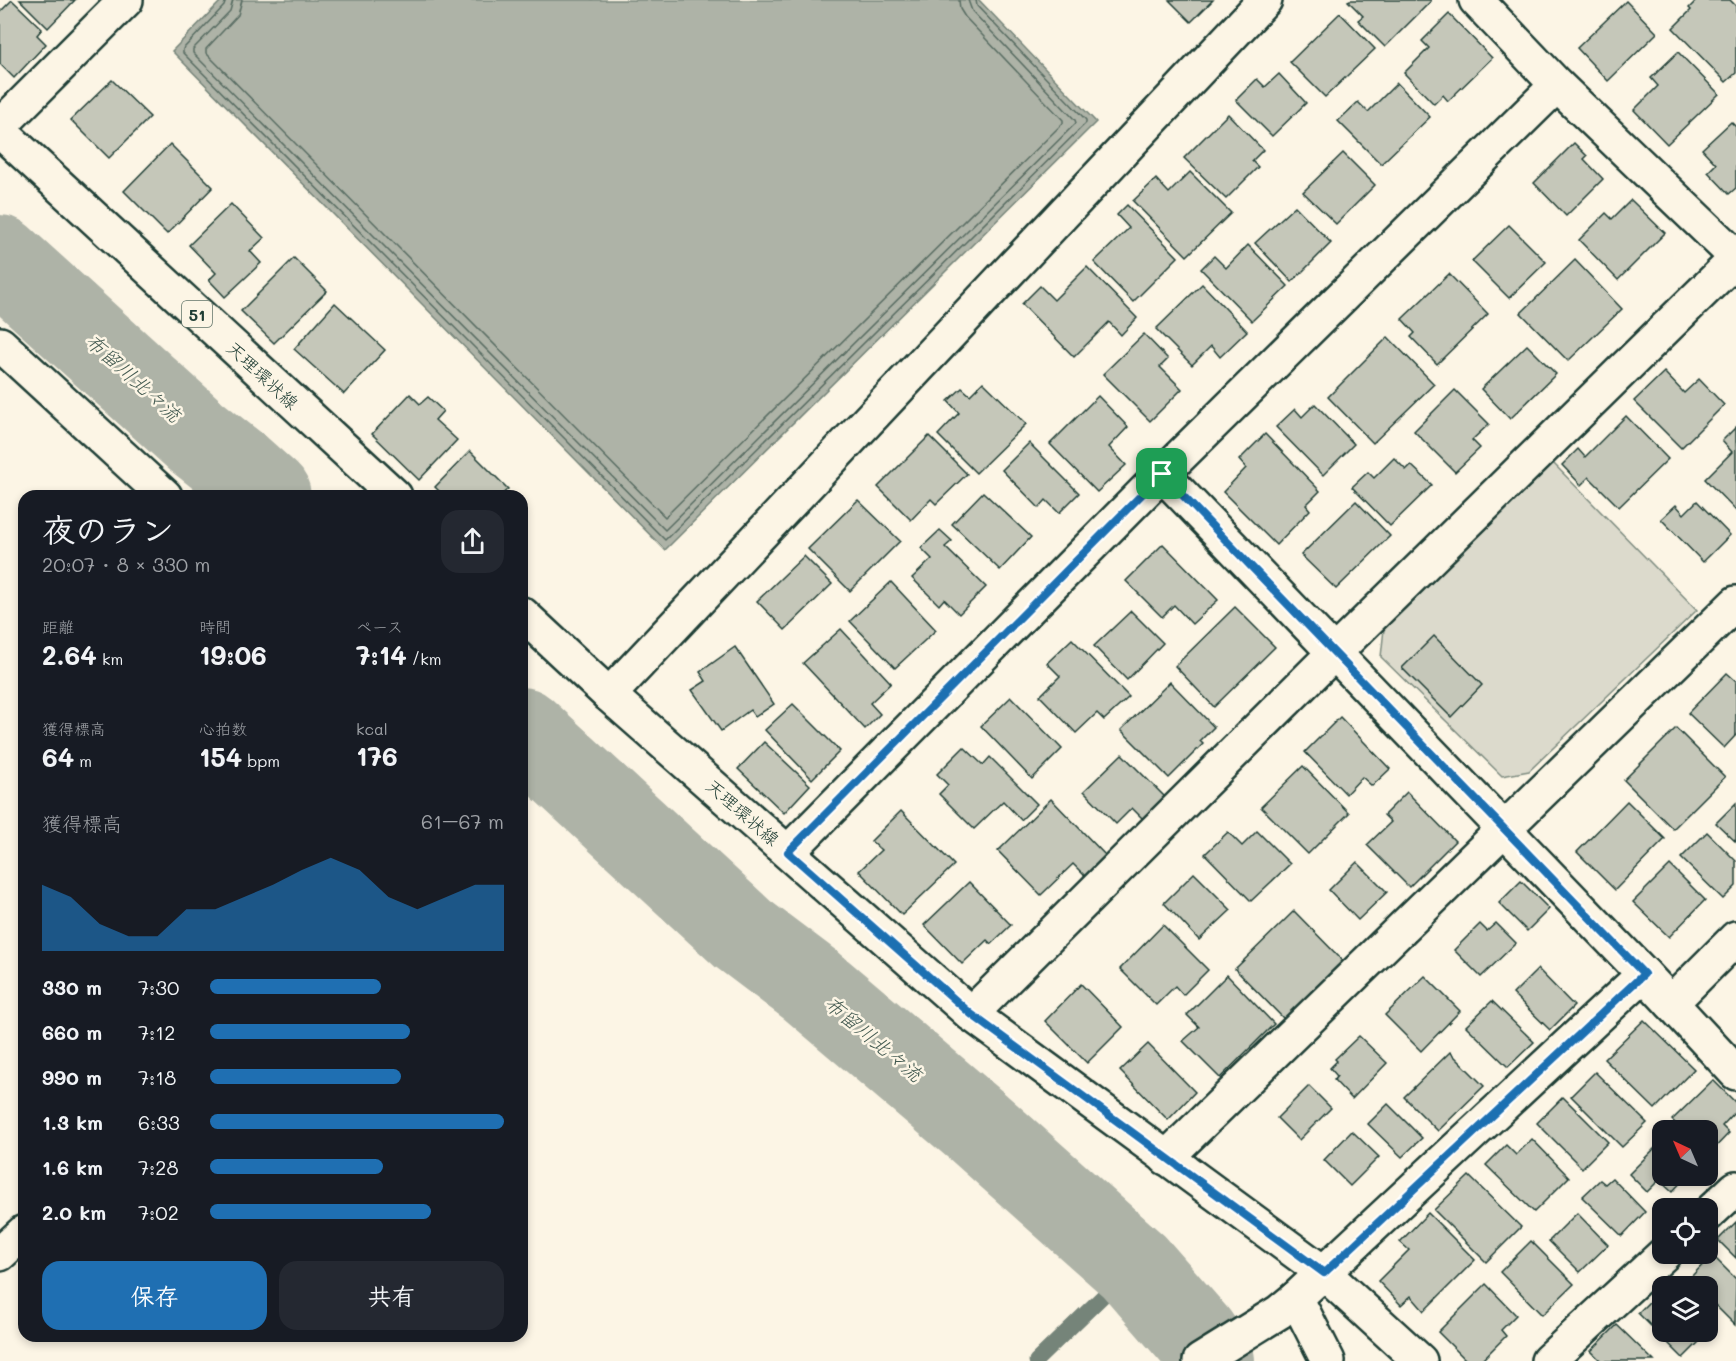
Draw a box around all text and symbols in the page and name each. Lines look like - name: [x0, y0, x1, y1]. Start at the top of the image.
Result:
- road number: 51: [182, 301, 212, 327]
- water label: 布留川北々流: [81, 327, 188, 427]
- street label: 天理環状線: [222, 336, 304, 414]
- pin: [1136, 448, 1187, 499]
- icon: arrive: [1145, 457, 1178, 490]
- text: 夜のラン: [42, 507, 174, 550]
- button: share: [441, 510, 504, 573]
- text: 20:07 · 8 × 330 m: [42, 551, 210, 577]
- text: 距離: [42, 616, 74, 637]
- text: 時間: [199, 616, 231, 637]
- text: ペース: [356, 616, 403, 637]
- text: 2.64: [42, 638, 97, 672]
- text: 19:06: [199, 638, 267, 672]
- text: 7:14: [356, 638, 407, 672]
- text: km: [97, 648, 123, 669]
- text: /km: [407, 648, 442, 669]
- text: 獲得標高: [42, 718, 106, 739]
- text: 心拍数: [199, 718, 247, 739]
- text: kcal: [356, 718, 388, 739]
- text: 176: [356, 739, 398, 773]
- text: 64: [42, 740, 74, 774]
- text: 154: [199, 740, 242, 774]
- text: m: [74, 750, 92, 771]
- text: bpm: [242, 750, 280, 771]
- street label: 天理環状線: [701, 773, 785, 851]
- text: 61–67 m: [421, 808, 504, 834]
- text: 獲得標高: [42, 810, 122, 836]
- text: 330 m: [42, 974, 102, 1000]
- text: 7:30: [138, 974, 179, 1000]
- water label: 布留川北々流: [820, 989, 929, 1087]
- text: 660 m: [42, 1019, 102, 1045]
- text: 7:12: [138, 1019, 175, 1045]
- text: 990 m: [42, 1064, 102, 1090]
- text: 7:18: [138, 1064, 176, 1090]
- text: 1.3 km: [42, 1109, 103, 1135]
- text: 6:33: [138, 1109, 180, 1135]
- north arrow: [1652, 1120, 1718, 1186]
- map controls: [1652, 1120, 1718, 1342]
- text: 1.6 km: [42, 1154, 103, 1180]
- text: 7:28: [138, 1154, 179, 1180]
- button: locate: [1652, 1198, 1718, 1264]
- text: 2.0 km: [42, 1199, 106, 1225]
- text: 7:02: [138, 1199, 179, 1225]
- button: 保存: [42, 1261, 267, 1330]
- button: 共有: [279, 1261, 504, 1330]
- button: layers: [1652, 1276, 1718, 1342]

